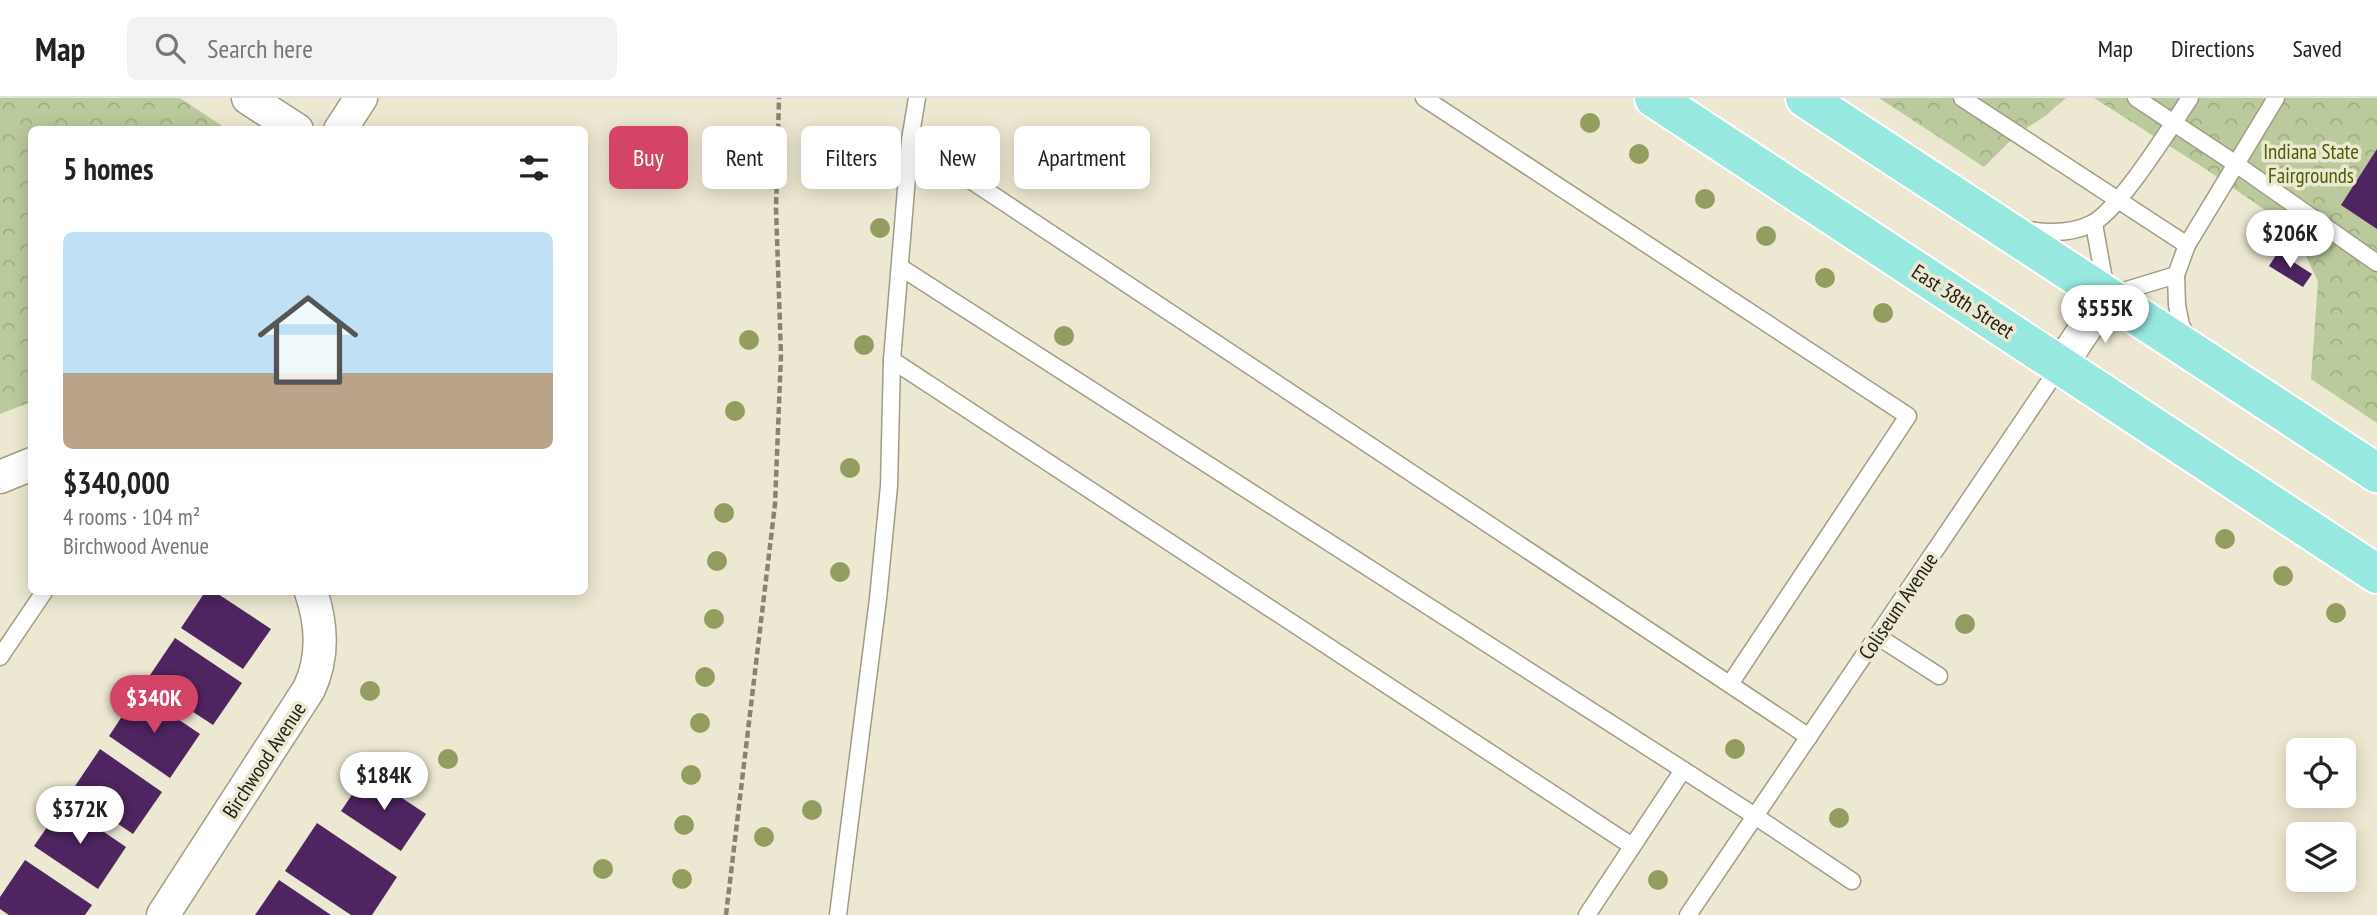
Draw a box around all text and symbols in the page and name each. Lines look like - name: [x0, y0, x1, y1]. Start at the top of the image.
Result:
- search box: [127, 17, 617, 80]
- text: Map: [35, 27, 85, 70]
- icon: search: [151, 29, 189, 67]
- text: Search here: [207, 32, 313, 65]
- text: Map: [2098, 33, 2133, 64]
- text: Directions: [2171, 33, 2255, 64]
- text: Saved: [2293, 33, 2342, 64]
- chip: Buy: [609, 126, 688, 189]
- chip: Rent: [702, 126, 787, 189]
- chip: Filters: [801, 126, 901, 189]
- chip: New: [915, 126, 1000, 189]
- chip: Apartment: [1014, 126, 1150, 189]
- park label: Indiana State Fairgrounds: [2263, 138, 2359, 189]
- text: 5 homes: [63, 149, 154, 188]
- icon: filters: [515, 149, 553, 187]
- pin: $206K: [2241, 211, 2339, 270]
- text: $206K: [2262, 218, 2318, 247]
- street label: East 38th Street: [1907, 258, 2019, 344]
- icon: home: [245, 277, 371, 403]
- pin: $555K: [2056, 286, 2154, 345]
- text: $555K: [2077, 293, 2133, 322]
- text: $340,000: [63, 463, 170, 502]
- text: 4 rooms · 104 m²: [63, 502, 200, 531]
- text: Birchwood Avenue: [63, 531, 209, 560]
- street label: Coliseum Avenue: [1852, 547, 1944, 665]
- pin: $340K: [105, 676, 203, 735]
- text: $340K: [126, 683, 182, 712]
- street label: Birchwood Avenue: [216, 697, 312, 823]
- map controls: [2286, 738, 2356, 892]
- button: locate: [2286, 738, 2356, 808]
- pin: $184K: [335, 752, 433, 812]
- text: $184K: [356, 760, 412, 789]
- pin: $372K: [31, 786, 129, 846]
- text: $372K: [52, 794, 108, 823]
- button: layers: [2286, 822, 2356, 892]

